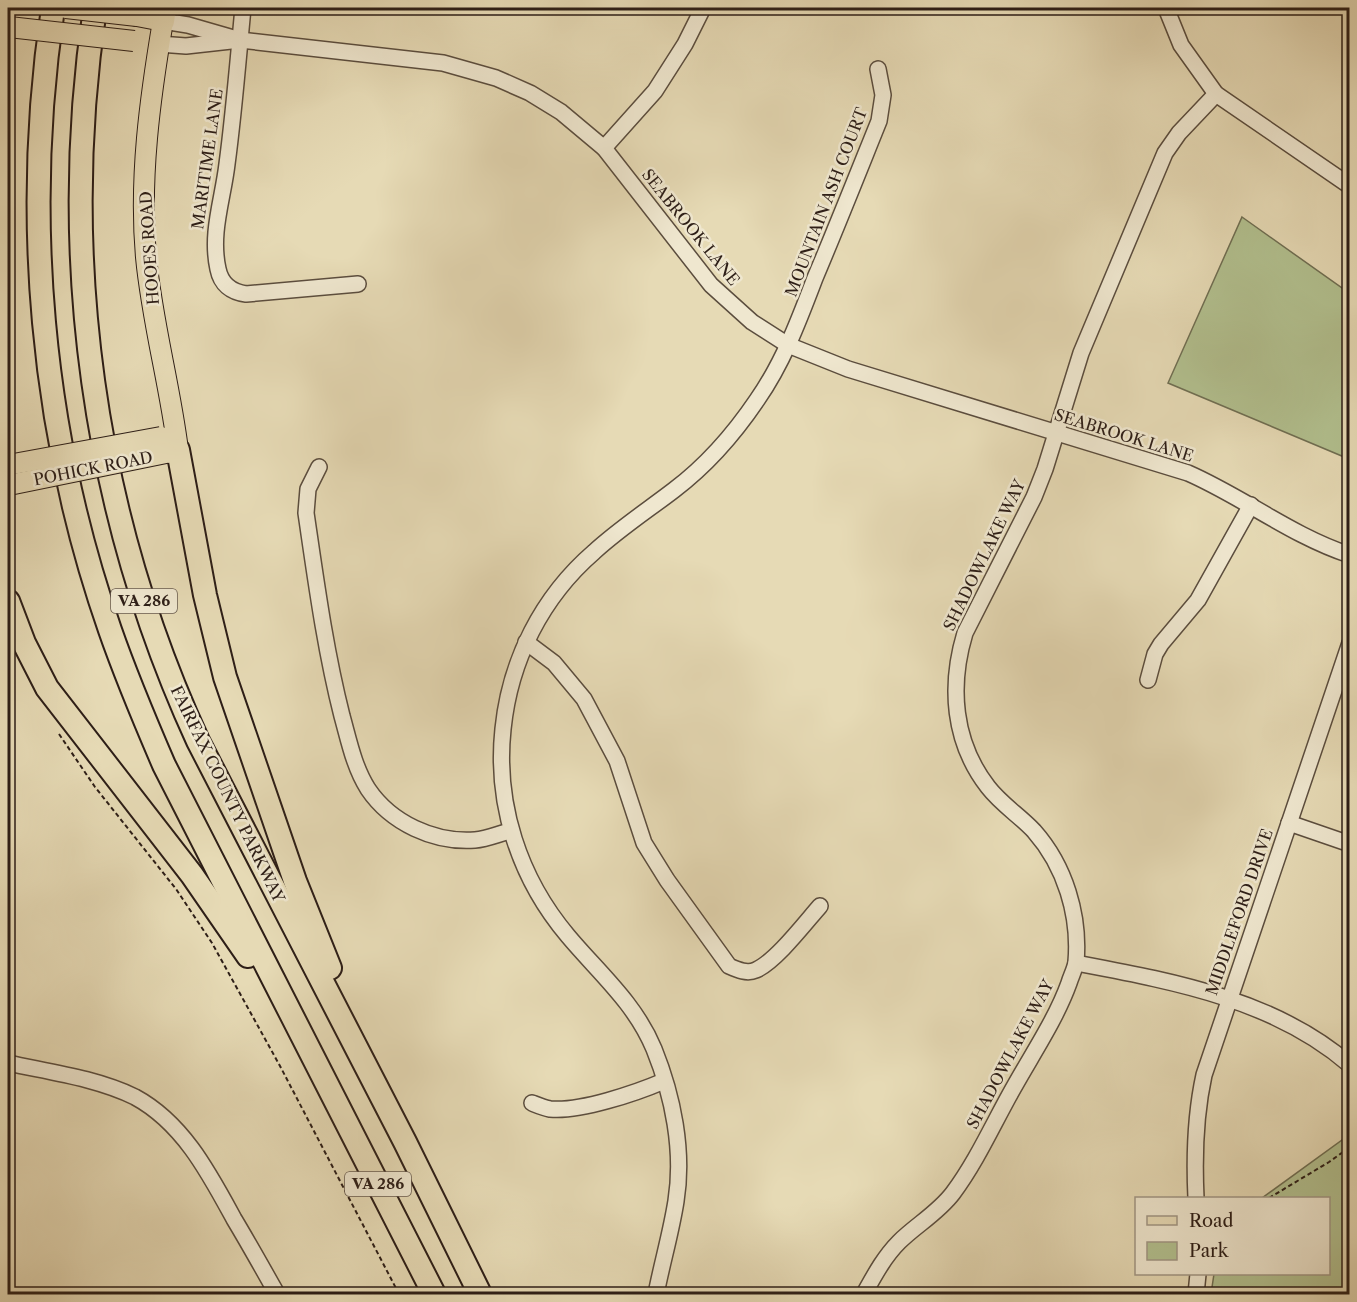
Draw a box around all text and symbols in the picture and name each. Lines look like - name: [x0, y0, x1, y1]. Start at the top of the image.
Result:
- street label: MARITIME LANE: [187, 87, 227, 231]
- street label: MOUNTAIN ASH COURT: [781, 105, 871, 299]
- street label: SEABROOK LANE: [638, 165, 744, 289]
- street label: HOOES ROAD: [135, 190, 163, 306]
- street label: SEABROOK LANE: [1052, 404, 1196, 466]
- street label: POHICK ROAD: [32, 447, 154, 489]
- street label: SHADOWLAKE WAY: [939, 475, 1030, 634]
- road number: VA 286: [111, 589, 177, 613]
- street label: FAIRFAX COUNTY PARKWAY: [167, 682, 290, 906]
- street label: MIDDLEFORD DRIVE: [1201, 826, 1277, 998]
- street label: SHADOWLAKE WAY: [962, 975, 1058, 1132]
- road number: VA 286: [345, 1172, 411, 1196]
- legend: [1135, 1197, 1330, 1275]
- text: Road: [1189, 1210, 1234, 1232]
- text: Park: [1189, 1240, 1230, 1262]

